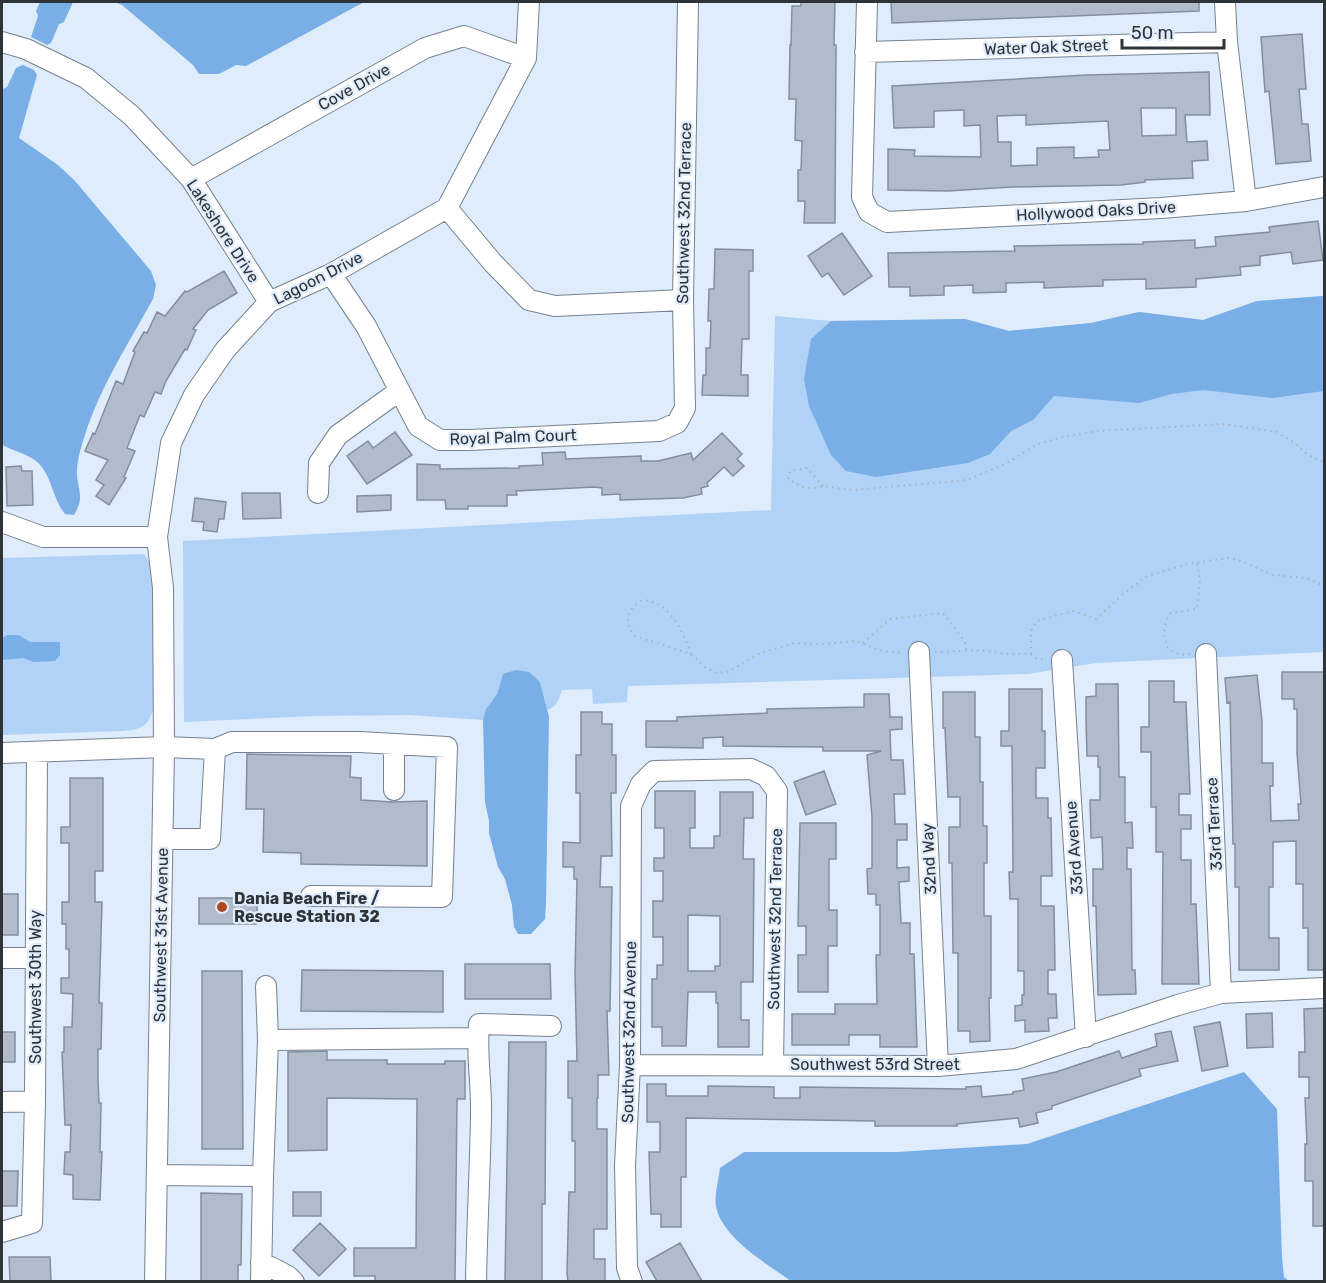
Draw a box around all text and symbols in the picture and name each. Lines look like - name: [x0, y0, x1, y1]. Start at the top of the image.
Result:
- scale bar: [1122, 12, 1224, 50]
- text: 50 m: [1131, 22, 1174, 44]
- street label: Water Oak Street: [984, 35, 1108, 59]
- street label: Cove Drive: [315, 59, 393, 115]
- street label: Southwest 32nd Terrace: [673, 122, 695, 304]
- street label: Lakeshore Drive: [183, 176, 263, 286]
- street label: Hollywood Oaks Drive: [1016, 197, 1176, 225]
- street label: Lagoon Drive: [270, 247, 366, 309]
- street label: Royal Palm Court: [449, 425, 577, 449]
- street label: 33rd Terrace: [1202, 777, 1226, 871]
- street label: 33rd Avenue: [1061, 800, 1087, 896]
- street label: 32nd Way: [918, 822, 940, 895]
- street label: Southwest 32nd Terrace: [764, 828, 786, 1010]
- street label: Southwest 31st Avenue: [150, 847, 172, 1022]
- place label: Dania Beach Fire / Rescue Station 32: [234, 889, 380, 926]
- marker: Dania Beach Fire / Rescue Station 32: [215, 900, 229, 914]
- street label: Southwest 30th Way: [26, 910, 45, 1064]
- street label: Southwest 32nd Avenue: [618, 941, 640, 1123]
- street label: Southwest 53rd Street: [790, 1055, 960, 1074]

